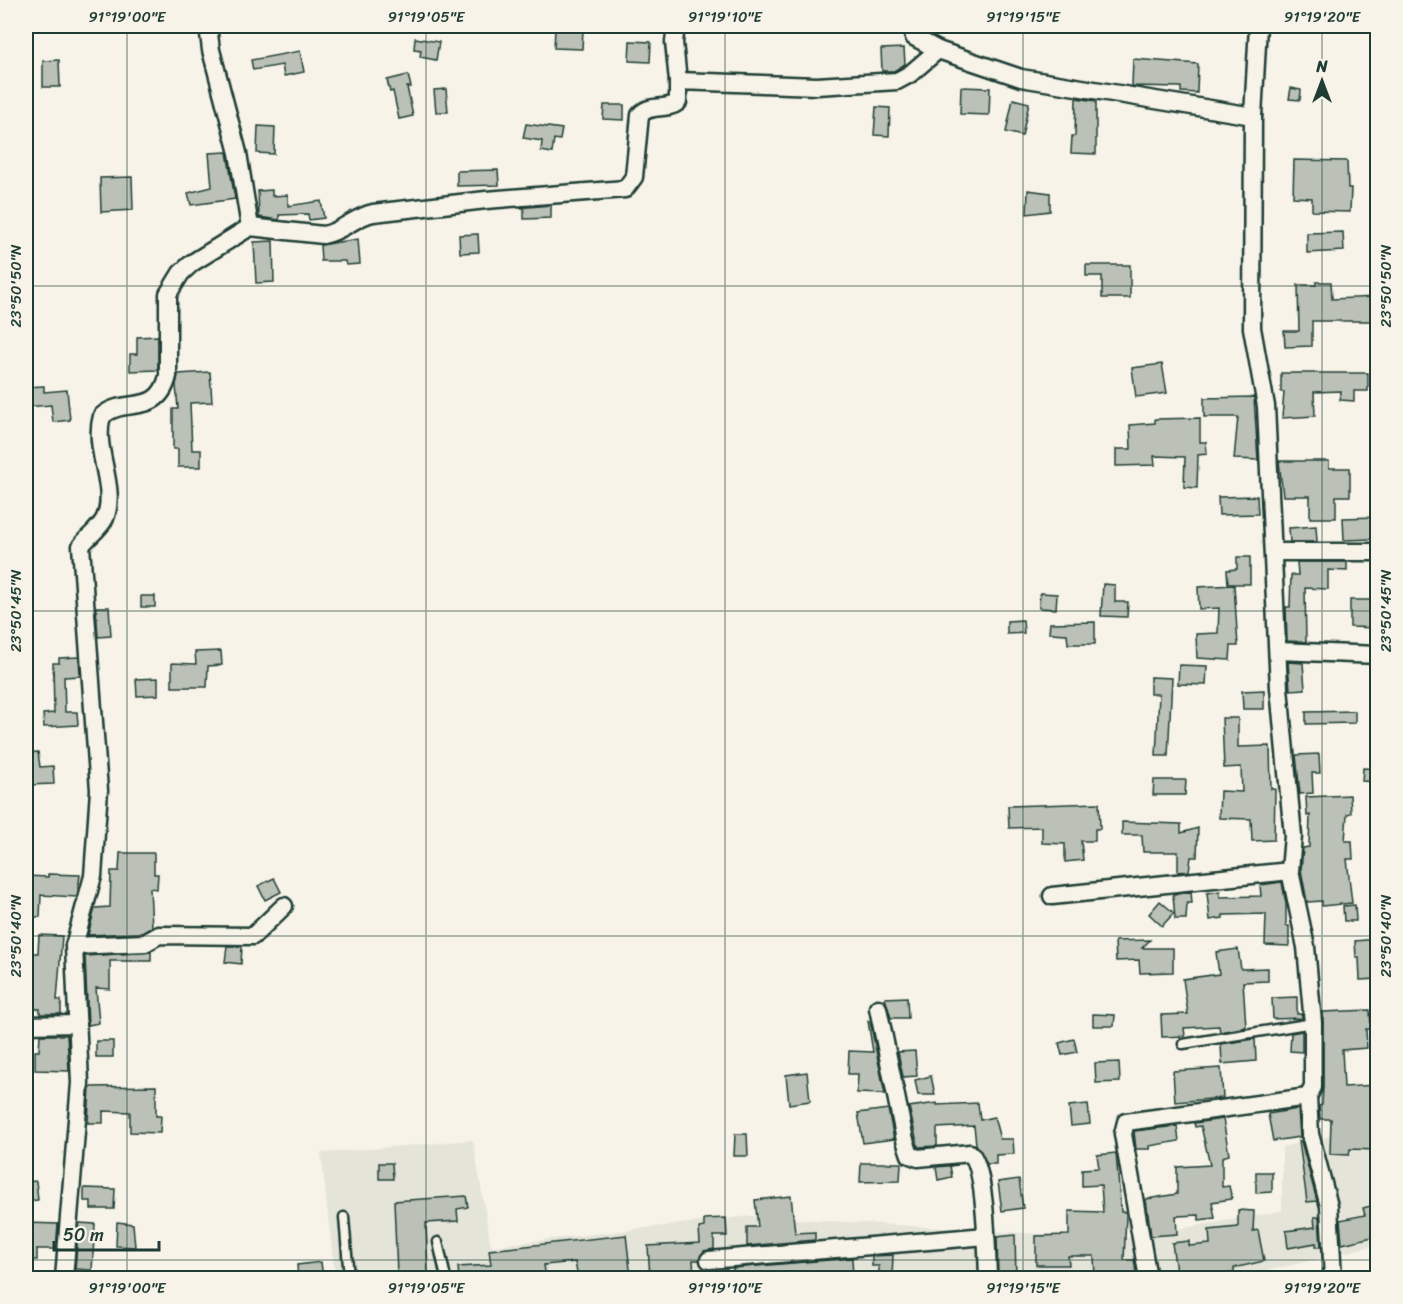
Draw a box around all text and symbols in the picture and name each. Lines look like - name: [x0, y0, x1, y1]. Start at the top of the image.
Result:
- text: 91°19'00"E: [89, 4, 167, 30]
- text: 91°19'05"E: [388, 4, 466, 30]
- text: 91°19'10"E: [688, 4, 764, 30]
- text: 91°19'15"E: [986, 4, 1061, 30]
- text: 91°19'20"E: [1284, 4, 1362, 30]
- north arrow: [1292, 51, 1352, 111]
- text: N: [1315, 52, 1328, 81]
- text: 23°50'50"N: [3, 244, 29, 327]
- text: 23°50'50"N: [1373, 244, 1399, 327]
- text: 23°50'45"N: [3, 569, 29, 652]
- text: 23°50'45"N: [1373, 569, 1399, 652]
- text: 23°50'40"N: [3, 894, 29, 978]
- text: 23°50'40"N: [1373, 894, 1399, 978]
- scale bar: [54, 1214, 159, 1252]
- text: 50 m: [63, 1219, 104, 1251]
- text: 91°19'00"E: [89, 1275, 167, 1301]
- text: 91°19'05"E: [388, 1275, 466, 1301]
- text: 91°19'10"E: [688, 1275, 764, 1301]
- text: 91°19'15"E: [986, 1275, 1061, 1301]
- text: 91°19'20"E: [1284, 1275, 1362, 1301]

